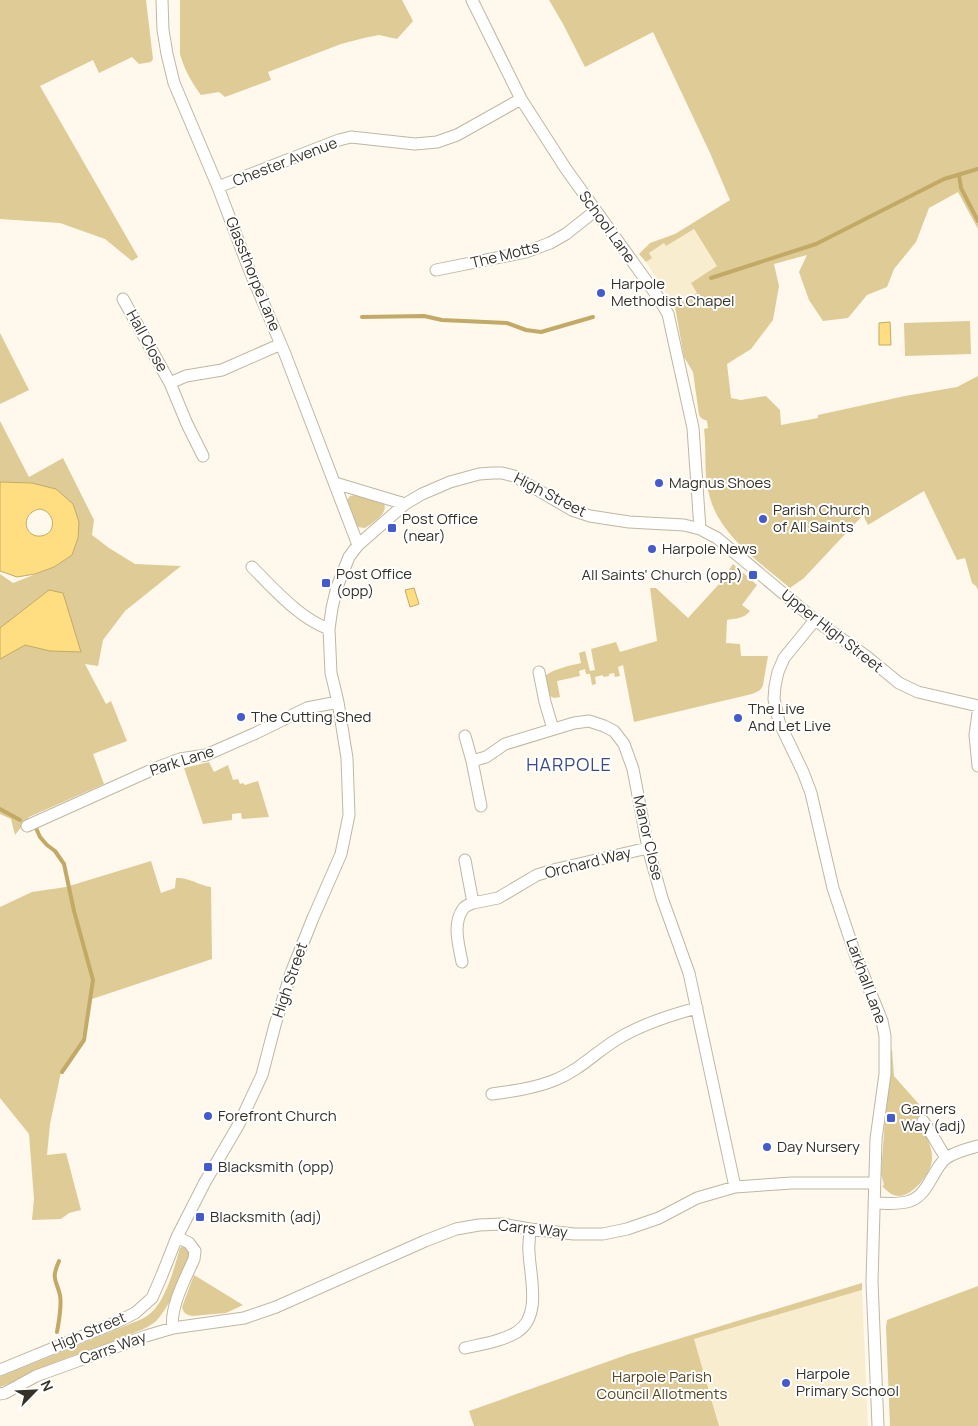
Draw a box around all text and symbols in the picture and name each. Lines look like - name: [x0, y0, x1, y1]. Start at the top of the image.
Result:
- street label: Chester Avenue: [229, 132, 340, 191]
- street label: School Lane: [574, 186, 641, 267]
- street label: Glassthorpe Lane: [221, 213, 286, 334]
- street label: The Motts: [468, 236, 542, 273]
- place label: Harpole Methodist Chapel: [611, 273, 735, 311]
- marker: Harpole Methodist Chapel: [595, 287, 607, 299]
- street label: Hall Close: [122, 306, 173, 376]
- street label: High Street: [510, 467, 590, 522]
- place label: Magnus Shoes: [669, 472, 771, 493]
- marker: Magnus Shoes: [653, 477, 665, 489]
- place label: Parish Church of All Saints: [773, 499, 870, 537]
- place label: Post Office (near): [402, 508, 478, 546]
- marker: Parish Church of All Saints: [757, 513, 769, 525]
- marker: Post Office (near): [386, 522, 398, 534]
- place label: Harpole News: [662, 538, 757, 559]
- marker: Harpole News: [646, 543, 658, 555]
- place label: Post Office (opp): [336, 563, 412, 601]
- place label: All Saints' Church (opp): [581, 564, 743, 585]
- marker: All Saints' Church (opp): [747, 569, 759, 581]
- marker: Post Office (opp): [320, 577, 332, 589]
- street label: Upper High Street: [777, 584, 888, 677]
- place label: The Live And Let Live: [748, 698, 831, 736]
- place label: The Cutting Shed: [251, 706, 372, 727]
- marker: The Cutting Shed: [235, 711, 247, 723]
- marker: The Live And Let Live: [732, 712, 744, 724]
- street label: Park Lane: [147, 740, 217, 781]
- district label: HARPOLE: [526, 752, 612, 776]
- street label: Manor Close: [628, 793, 669, 883]
- street label: Orchard Way: [543, 842, 633, 883]
- street label: Larkhall Lane: [841, 935, 892, 1027]
- street label: High Street: [267, 939, 312, 1020]
- place label: Garners Way (adj): [901, 1098, 967, 1136]
- place label: Forefront Church: [218, 1105, 337, 1126]
- marker: Forefront Church: [202, 1110, 214, 1122]
- marker: Garners Way (adj): [885, 1112, 897, 1124]
- place label: Day Nursery: [777, 1136, 860, 1157]
- marker: Day Nursery: [761, 1141, 773, 1153]
- place label: Blacksmith (opp): [218, 1156, 335, 1177]
- marker: Blacksmith (opp): [202, 1161, 214, 1173]
- place label: Blacksmith (adj): [210, 1206, 322, 1227]
- marker: Blacksmith (adj): [194, 1211, 206, 1223]
- street label: Carrs Way: [497, 1214, 569, 1243]
- street label: High Street: [49, 1307, 129, 1357]
- street label: Carrs Way: [77, 1326, 149, 1369]
- place label: Harpole Primary School: [796, 1363, 899, 1401]
- north arrow: [10, 1366, 60, 1416]
- park label: Harpole Parish Council Allotments: [597, 1366, 728, 1404]
- text: N: [37, 1377, 58, 1394]
- marker: Harpole Primary School: [780, 1377, 792, 1389]

